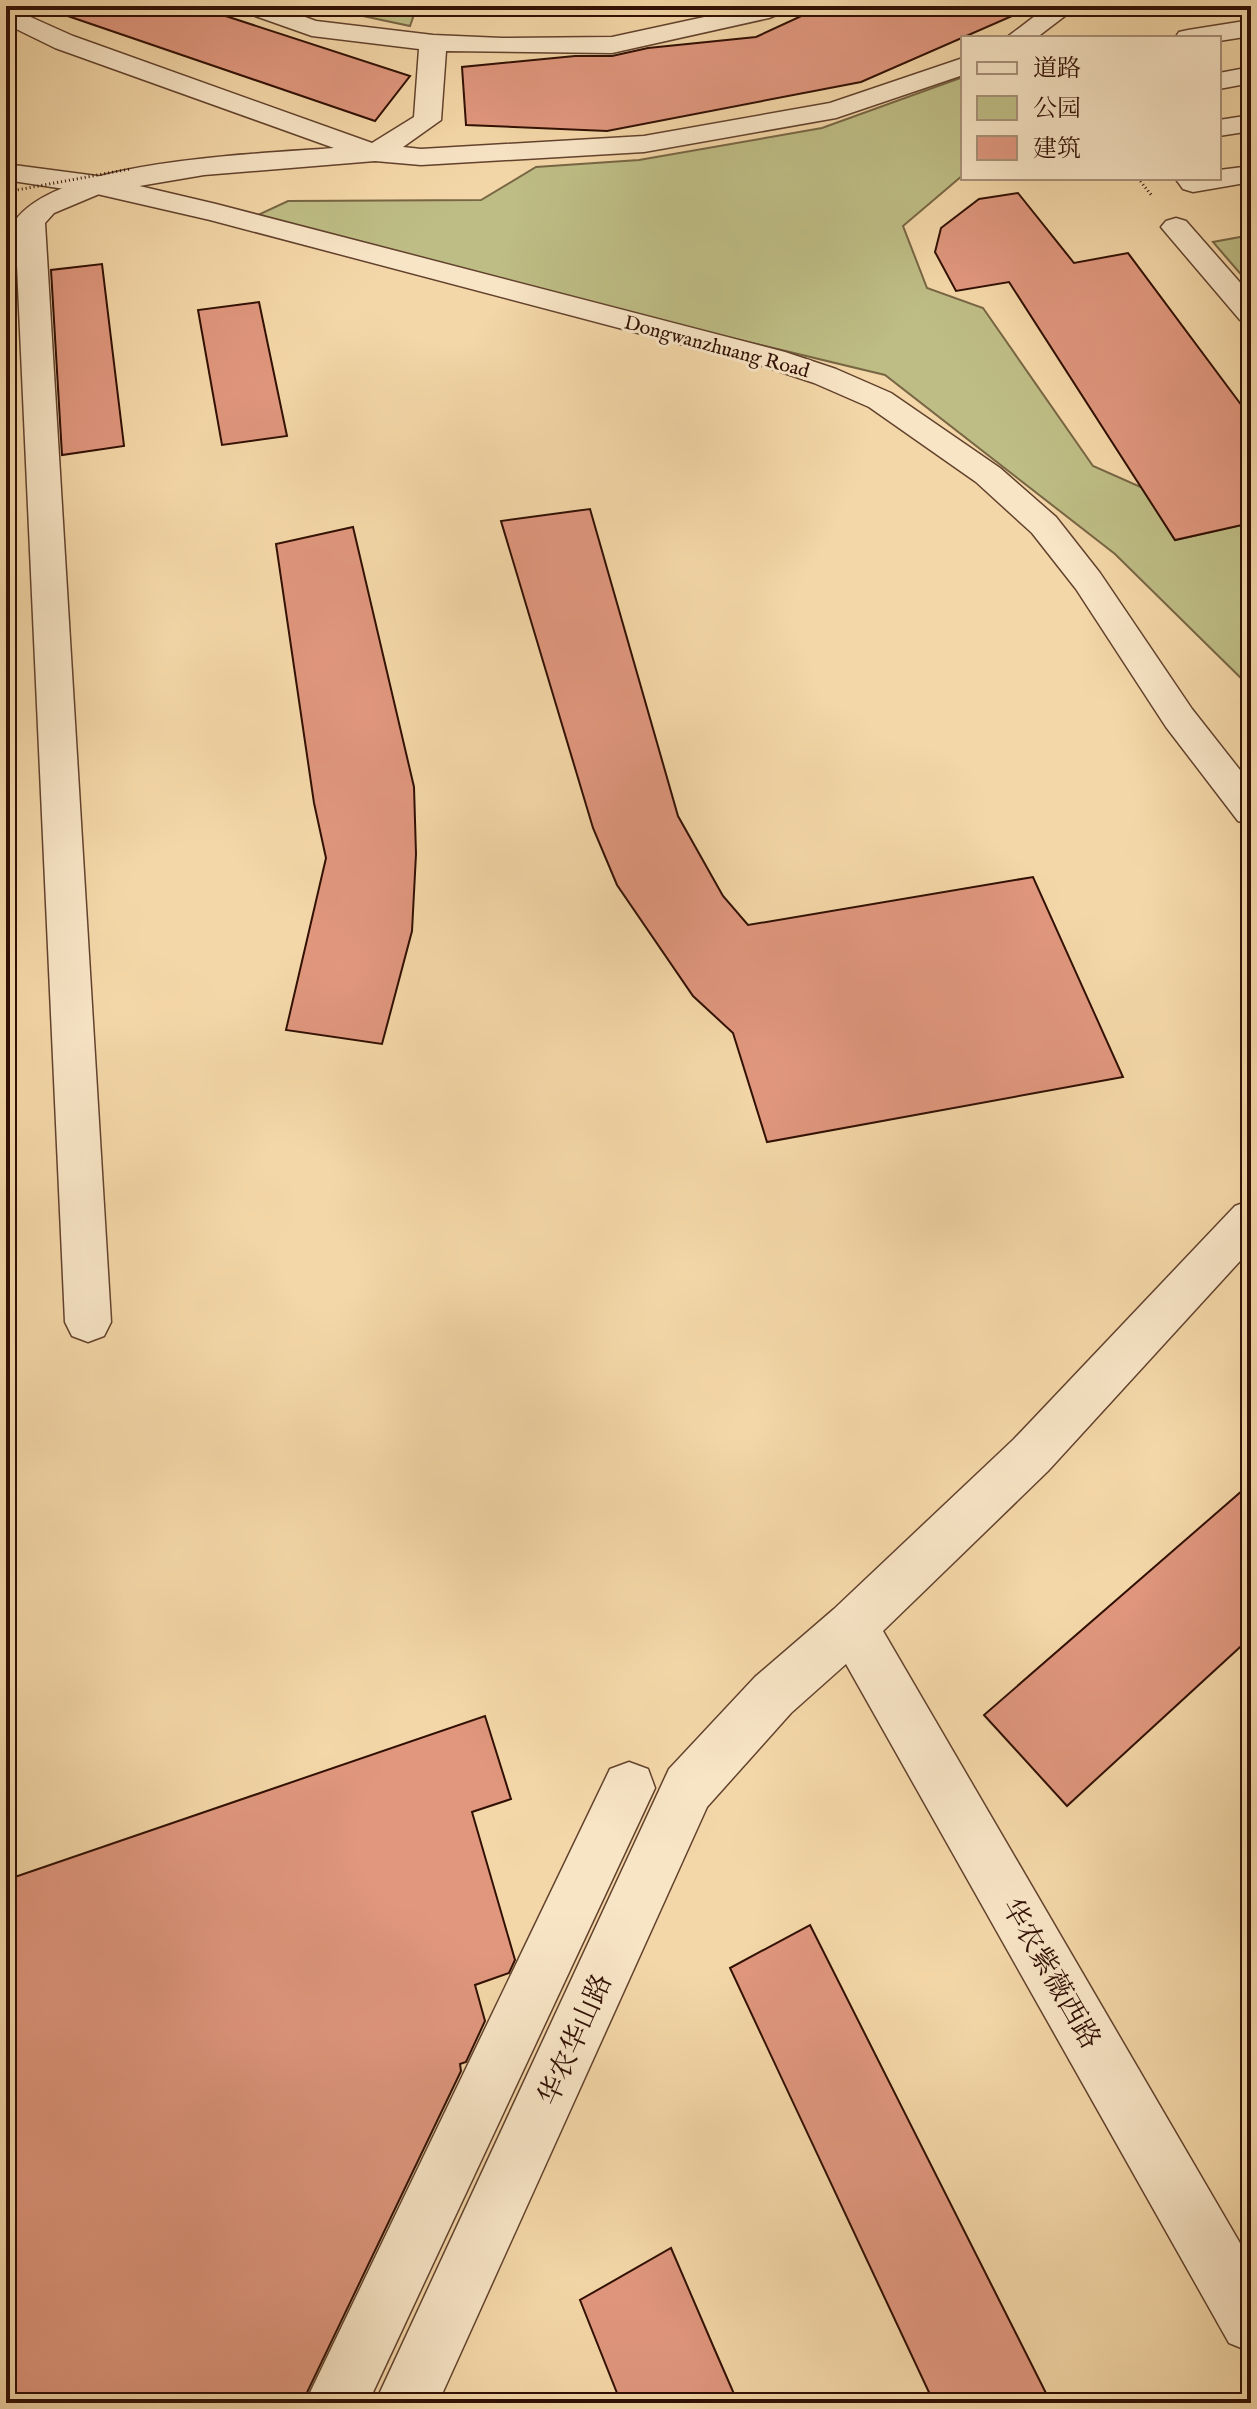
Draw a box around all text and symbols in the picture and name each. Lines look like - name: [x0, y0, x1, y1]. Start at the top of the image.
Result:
- legend: [961, 36, 1221, 180]
- text: 道路: [1033, 54, 1081, 85]
- text: 公园: [1033, 94, 1081, 125]
- text: 建筑: [1033, 134, 1081, 165]
- street label: Dongwanzhuang Road: [621, 311, 812, 384]
- street label: 华农紫薇西路: [993, 1893, 1107, 2056]
- street label: 华农华山路: [532, 1969, 621, 2111]

